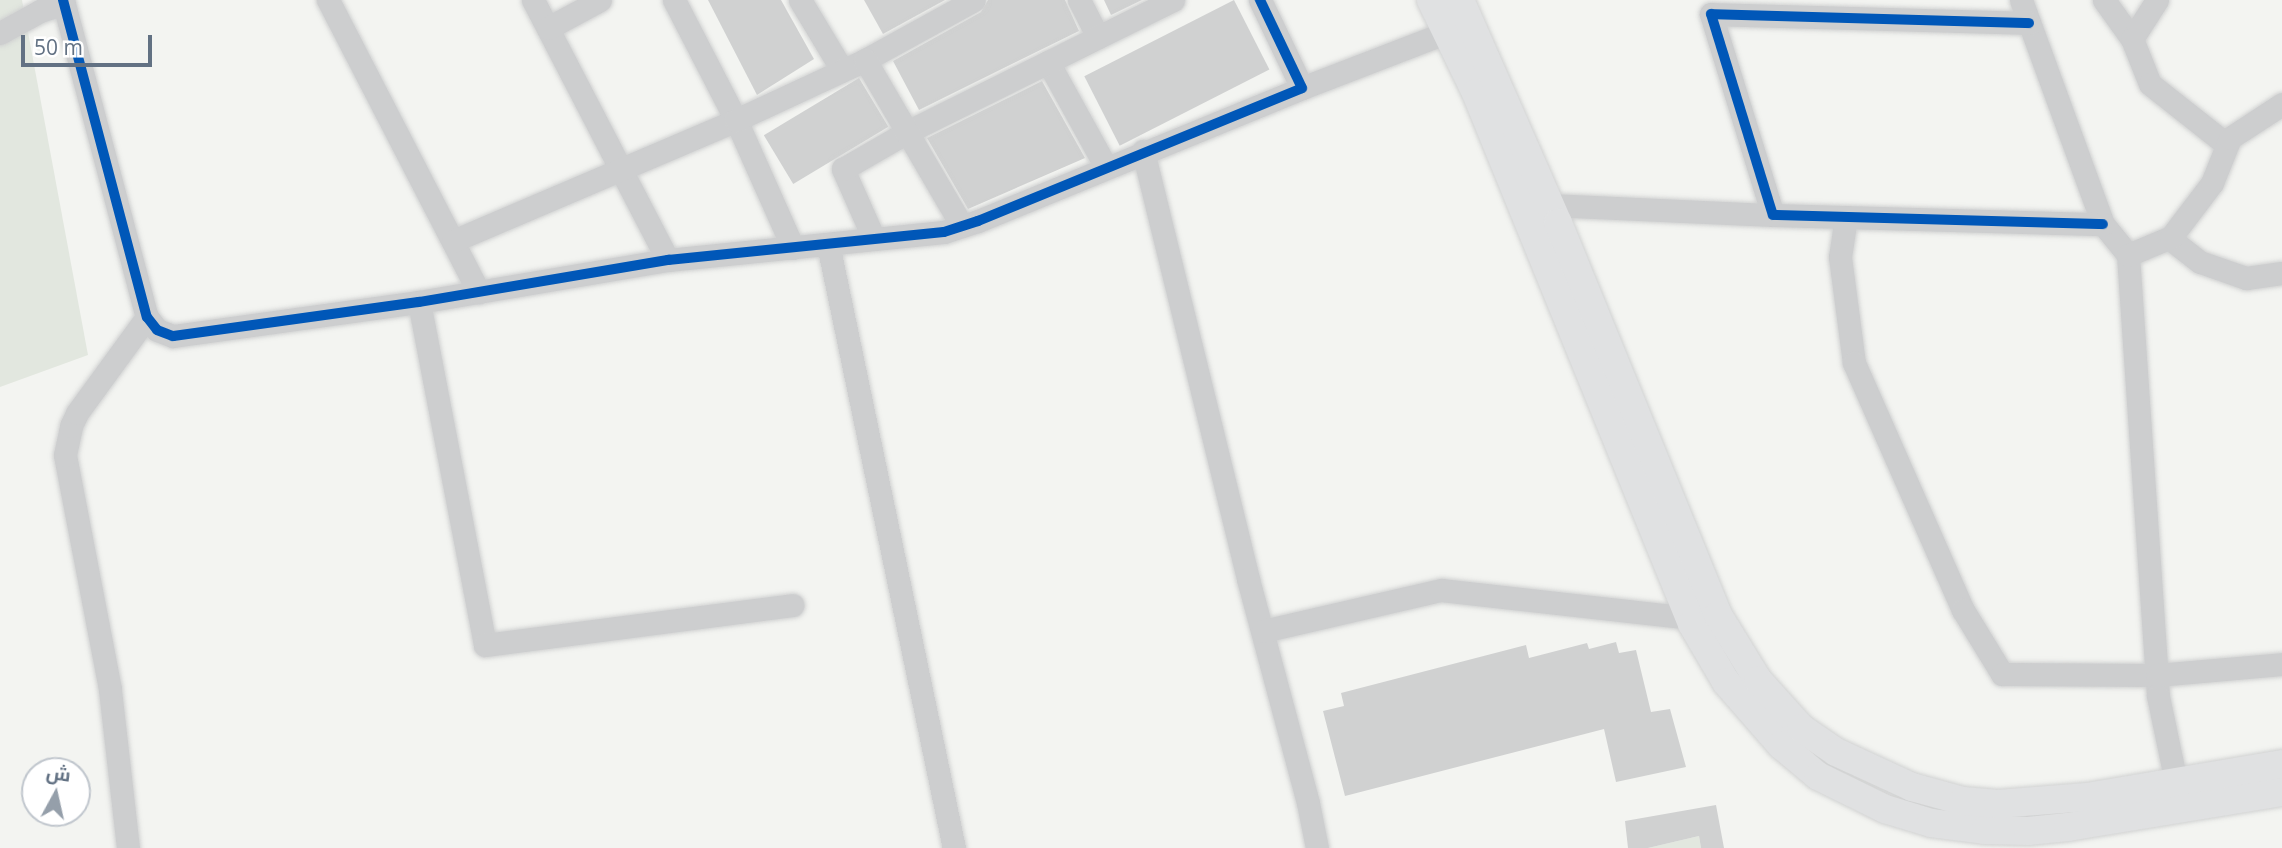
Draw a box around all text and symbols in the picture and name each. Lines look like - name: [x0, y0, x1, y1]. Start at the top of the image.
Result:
- scale bar: [24, 21, 156, 65]
- text: 50 m: [34, 33, 83, 61]
- north arrow: [21, 757, 91, 827]
- text: ش: [45, 759, 73, 788]

